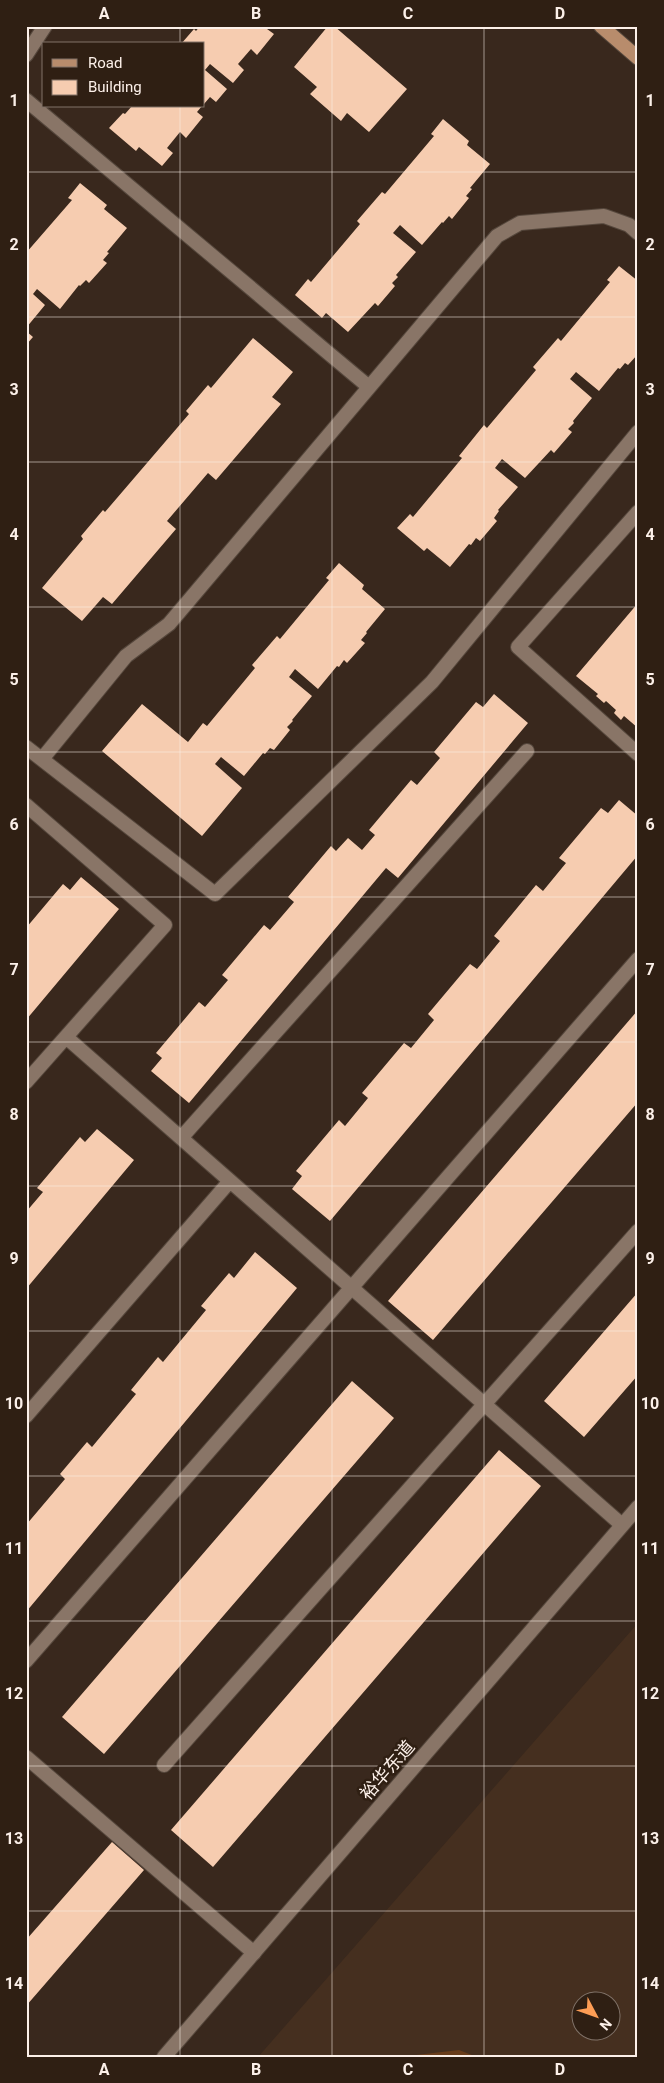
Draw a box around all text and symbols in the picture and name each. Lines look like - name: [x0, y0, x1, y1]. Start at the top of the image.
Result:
- text: A: [99, 4, 110, 23]
- text: B: [251, 4, 261, 23]
- text: C: [403, 4, 413, 23]
- text: D: [555, 4, 565, 23]
- legend: [42, 42, 205, 108]
- text: Road: [88, 54, 122, 72]
- text: Building: [88, 78, 142, 96]
- text: 1: [9, 91, 19, 110]
- text: 1: [645, 91, 655, 110]
- text: 2: [9, 235, 19, 254]
- text: 2: [645, 235, 655, 254]
- text: 3: [9, 380, 19, 399]
- text: 3: [645, 380, 655, 399]
- text: 4: [9, 525, 19, 544]
- text: 4: [645, 525, 655, 544]
- text: 5: [9, 670, 19, 689]
- text: 5: [645, 670, 655, 689]
- text: 6: [9, 815, 19, 834]
- text: 6: [645, 815, 655, 834]
- text: 7: [9, 960, 19, 979]
- text: 7: [645, 960, 655, 979]
- text: 8: [9, 1105, 19, 1124]
- text: 8: [645, 1105, 655, 1124]
- text: 9: [9, 1249, 19, 1268]
- text: 9: [645, 1249, 655, 1268]
- text: 10: [5, 1394, 23, 1413]
- text: 10: [641, 1394, 659, 1413]
- text: 11: [5, 1539, 23, 1558]
- text: 11: [641, 1539, 659, 1558]
- text: 12: [5, 1684, 23, 1703]
- text: 12: [641, 1684, 659, 1703]
- street label: 裕华东道: [355, 1736, 419, 1804]
- text: 13: [5, 1829, 23, 1848]
- text: 13: [641, 1829, 659, 1848]
- text: 14: [5, 1974, 23, 1993]
- text: 14: [641, 1974, 659, 1993]
- north arrow: [572, 1990, 622, 2040]
- text: N: [597, 2016, 615, 2034]
- text: A: [99, 2060, 110, 2079]
- text: B: [251, 2060, 261, 2079]
- text: C: [403, 2060, 413, 2079]
- text: D: [555, 2060, 565, 2079]

